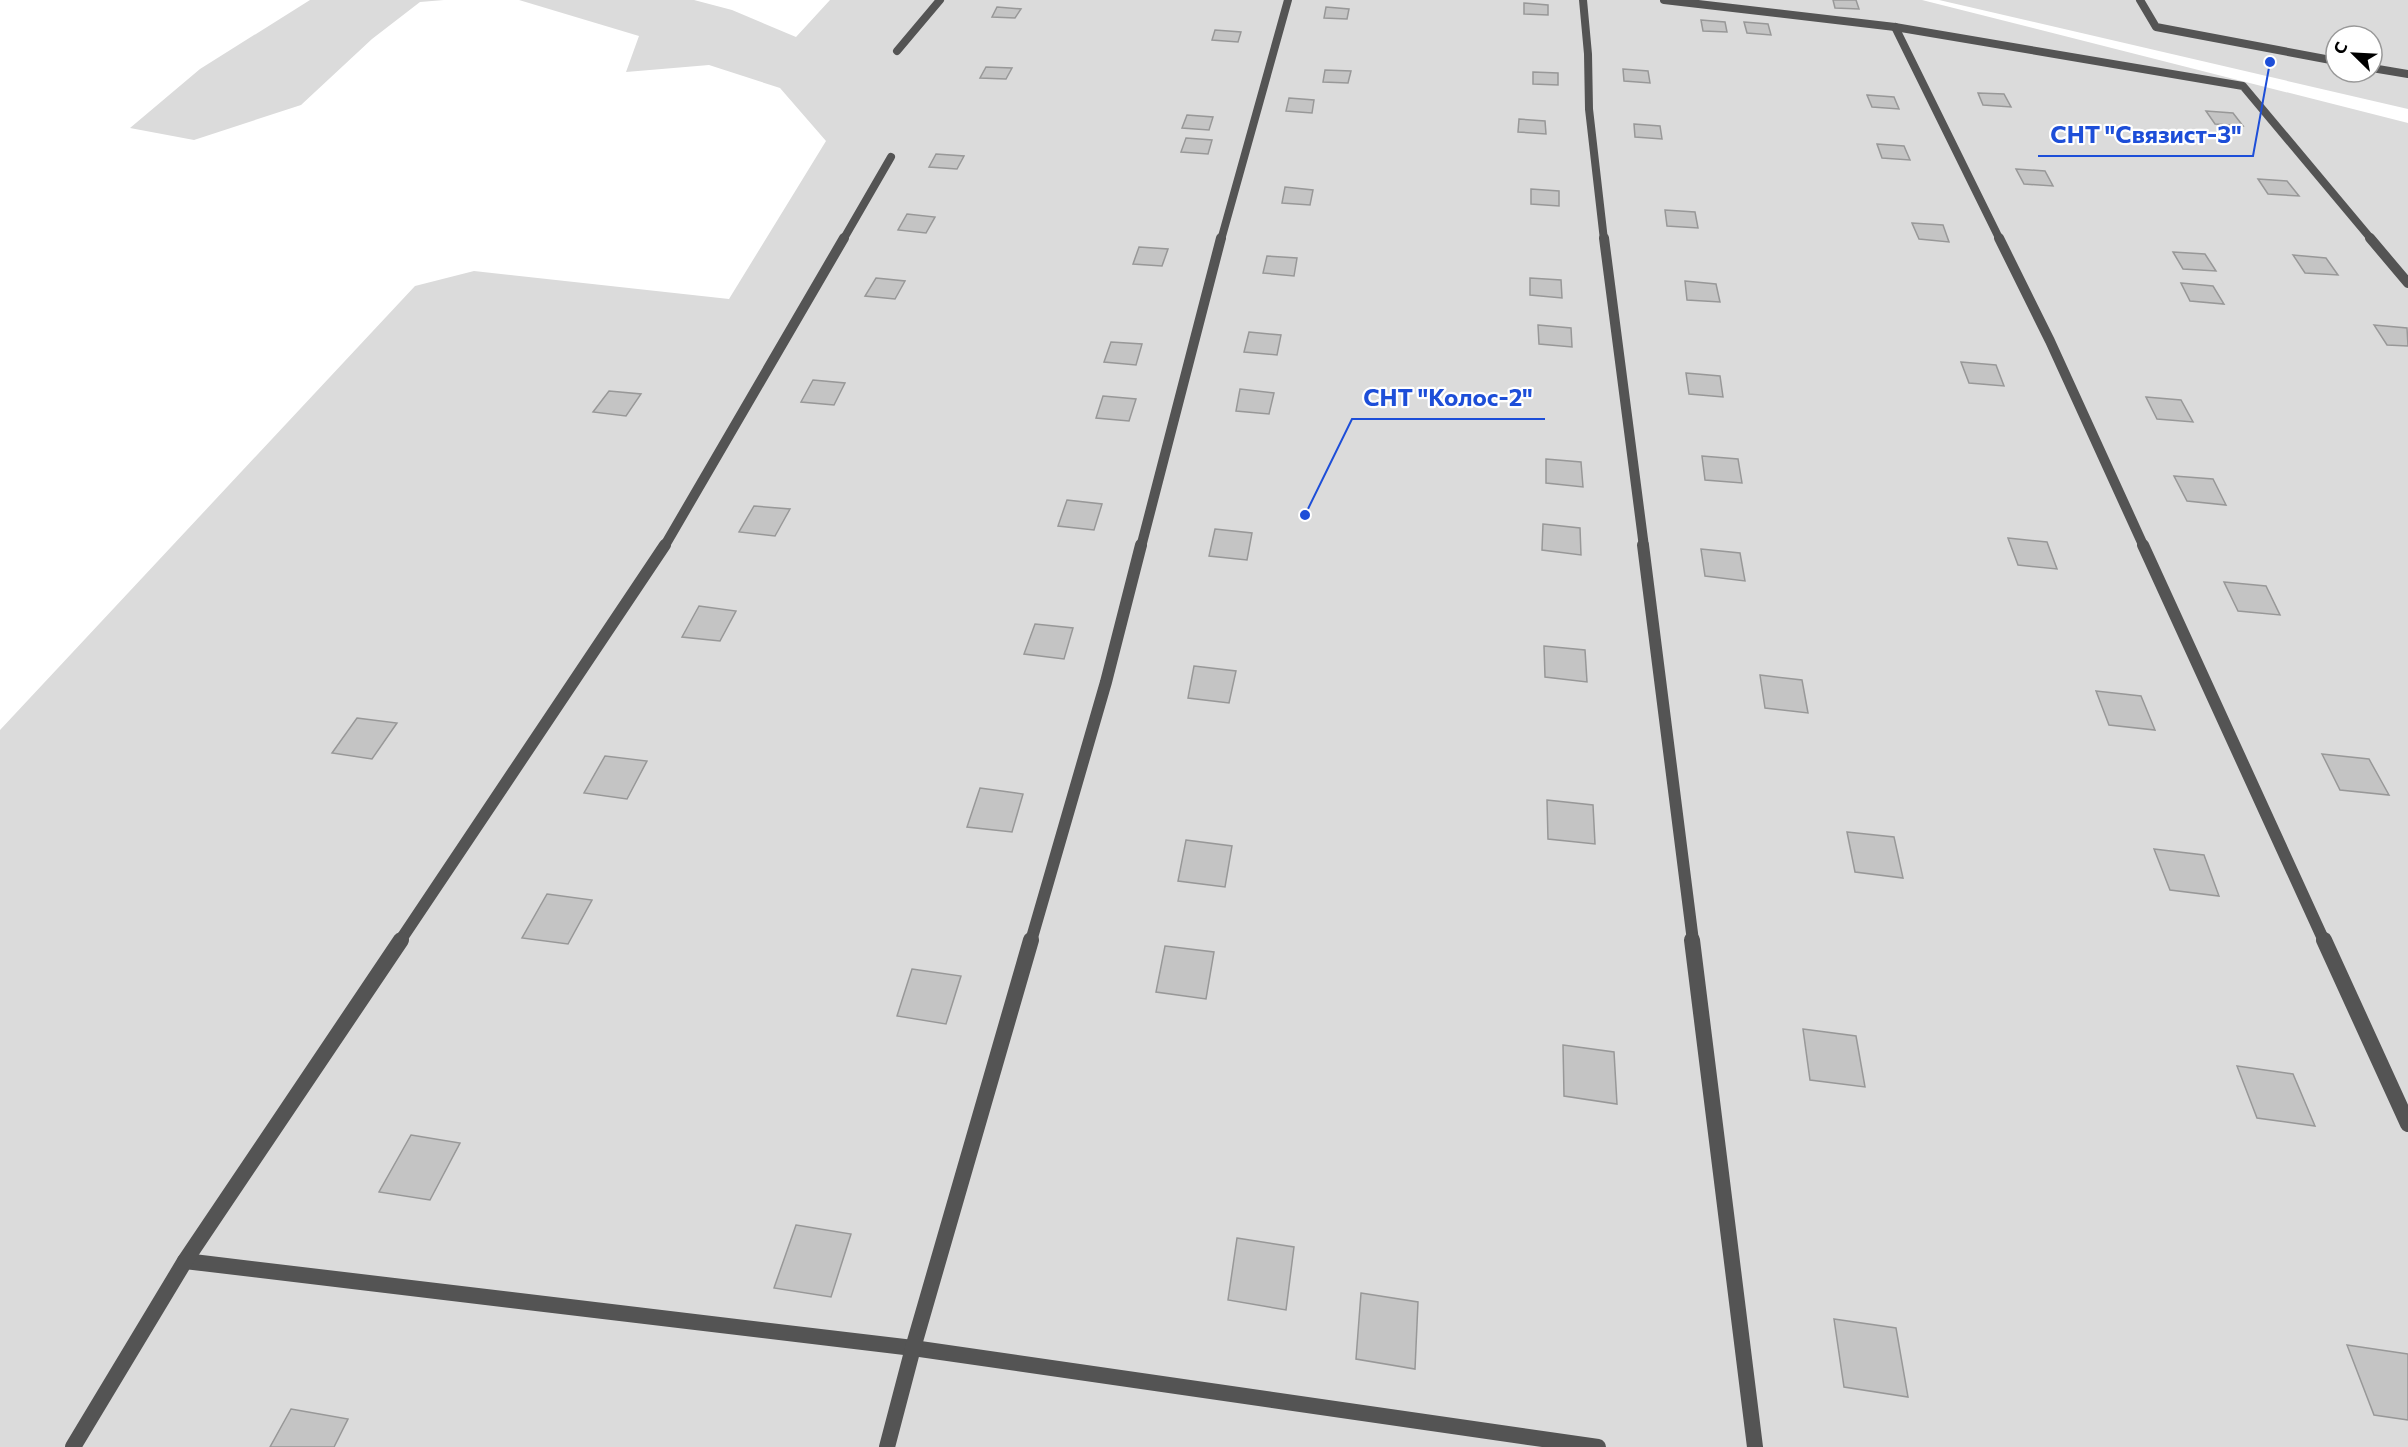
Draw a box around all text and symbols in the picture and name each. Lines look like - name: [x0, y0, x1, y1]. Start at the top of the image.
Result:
- north arrow: [2324, 24, 2384, 84]
- text: С: [2329, 39, 2351, 57]
- callout: СНТ "Связист-3": [2038, 114, 2253, 156]
- text: СНТ "Связист-3": [2050, 119, 2242, 148]
- callout: СНТ "Колос-2": [1352, 377, 1545, 419]
- text: СНТ "Колос-2": [1363, 382, 1533, 411]

